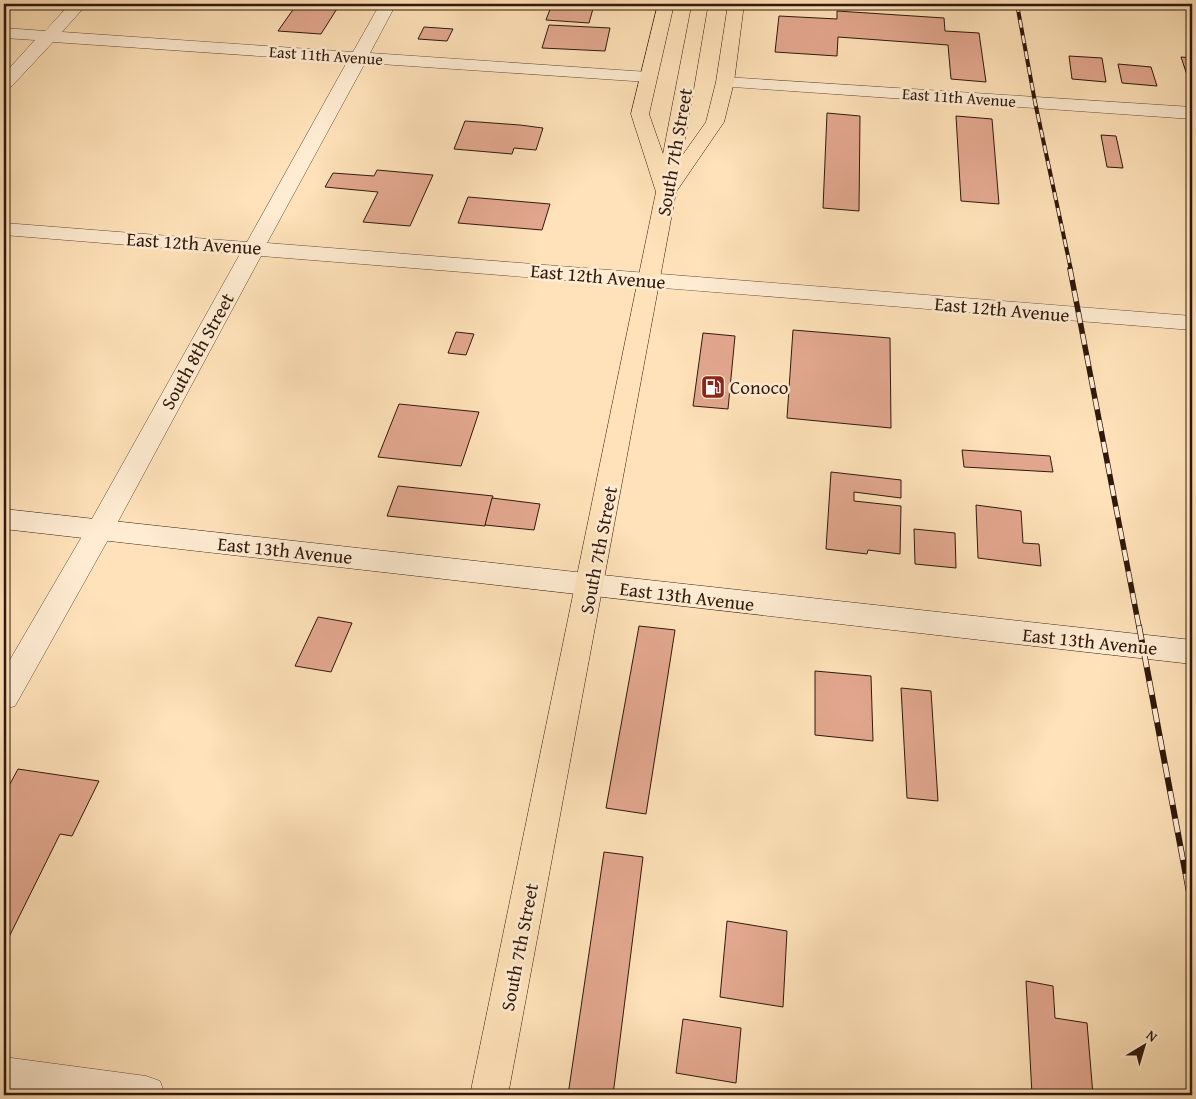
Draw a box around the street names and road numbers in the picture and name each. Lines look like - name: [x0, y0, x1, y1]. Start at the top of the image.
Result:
- street label: East 11th Avenue: [268, 39, 384, 71]
- street label: East 11th Avenue: [901, 81, 1017, 113]
- street label: South 7th Street: [649, 85, 699, 218]
- street label: East 12th Avenue: [126, 224, 263, 262]
- street label: East 12th Avenue: [529, 256, 667, 296]
- street label: South 8th Street: [153, 287, 241, 414]
- street label: East 12th Avenue: [933, 289, 1071, 329]
- street label: South 7th Street: [572, 483, 624, 616]
- street label: East 13th Avenue: [216, 529, 354, 571]
- street label: East 13th Avenue: [618, 574, 756, 618]
- street label: East 13th Avenue: [1021, 620, 1159, 662]
- street label: South 7th Street: [493, 880, 545, 1013]

